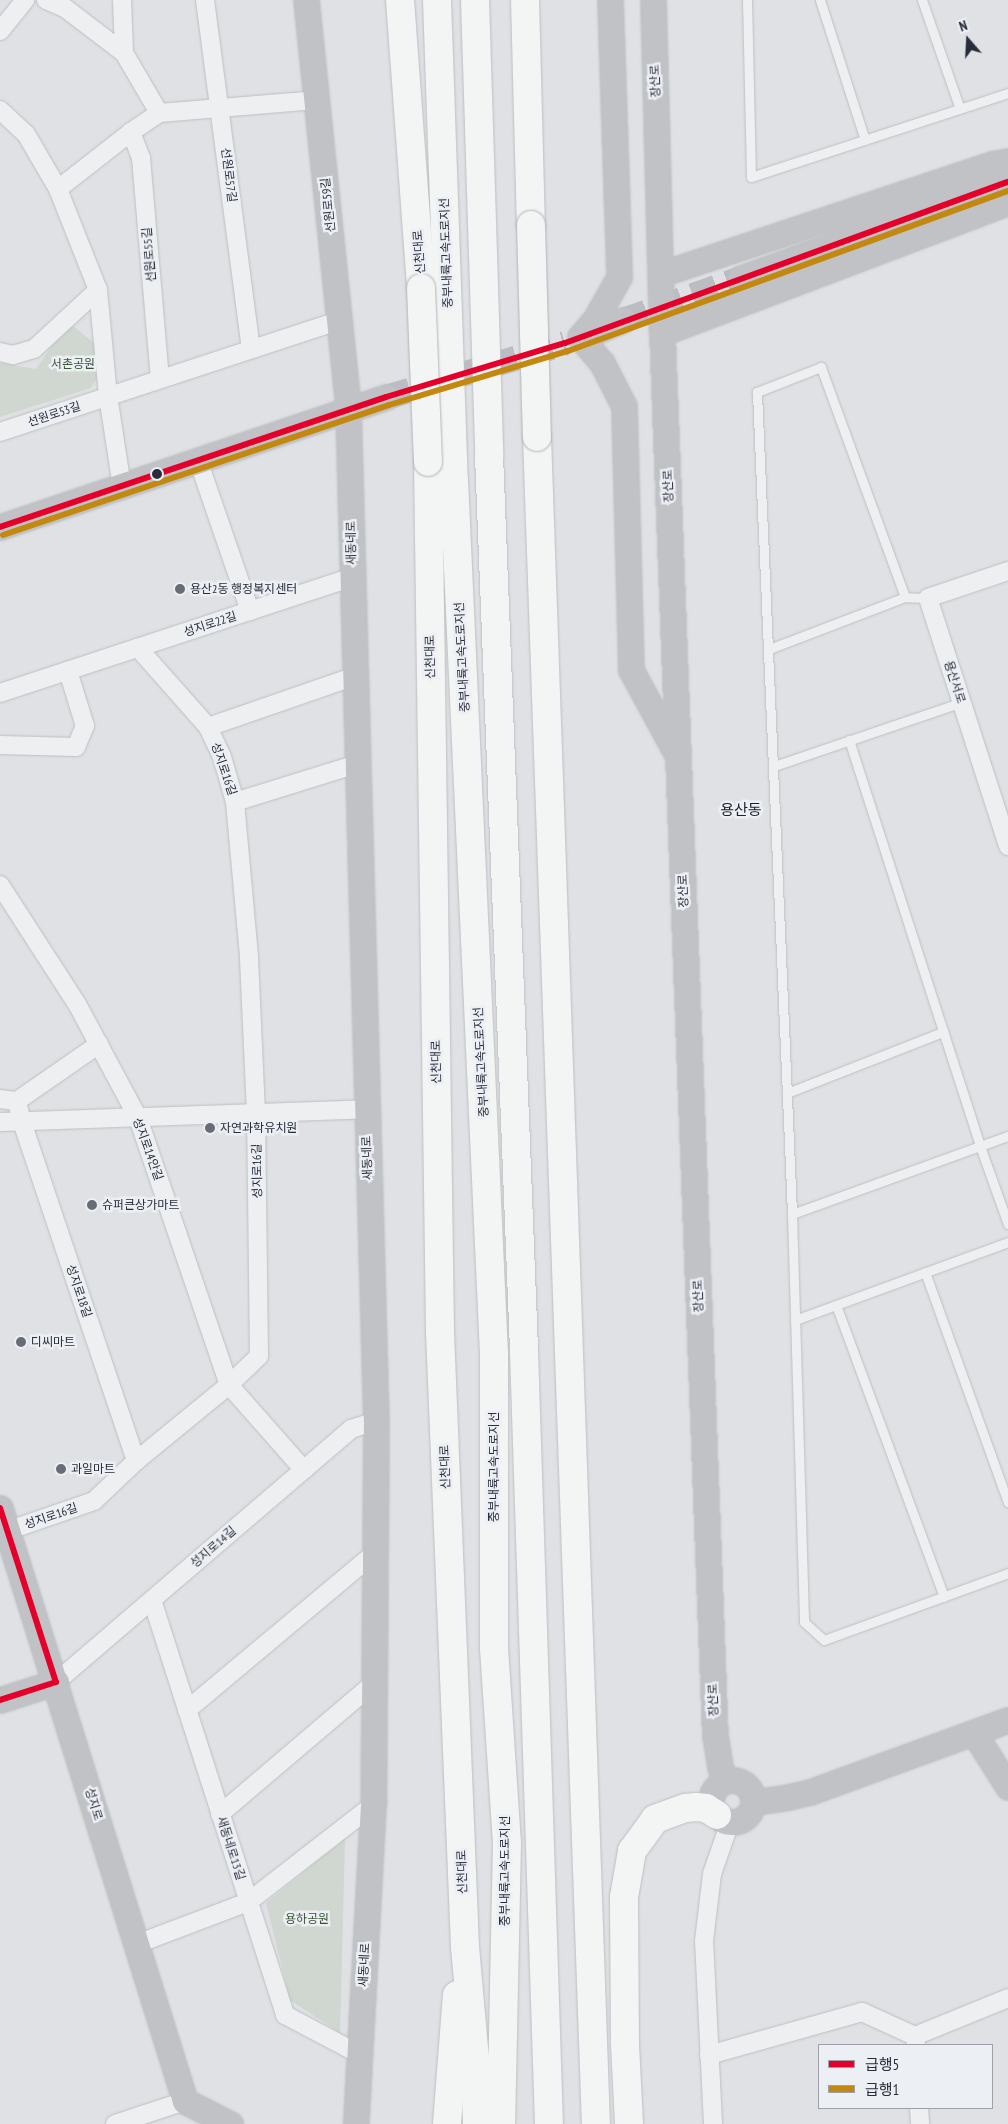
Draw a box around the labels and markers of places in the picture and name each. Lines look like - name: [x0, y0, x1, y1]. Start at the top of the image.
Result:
- unlabelled marker: [152, 469, 162, 479]
- place label: 용산2동 행정복지센터: [190, 582, 297, 596]
- marker: 용산2동 행정복지센터: [174, 583, 186, 595]
- place label: 자연과학유치원: [220, 1121, 297, 1135]
- marker: 자연과학유치원: [204, 1122, 216, 1134]
- place label: 슈퍼큰상가마트: [102, 1198, 179, 1212]
- marker: 슈퍼큰상가마트: [86, 1199, 98, 1211]
- place label: 디씨마트: [31, 1335, 75, 1349]
- marker: 디씨마트: [15, 1336, 27, 1348]
- place label: 과일마트: [71, 1462, 115, 1476]
- marker: 과일마트: [55, 1463, 67, 1475]

